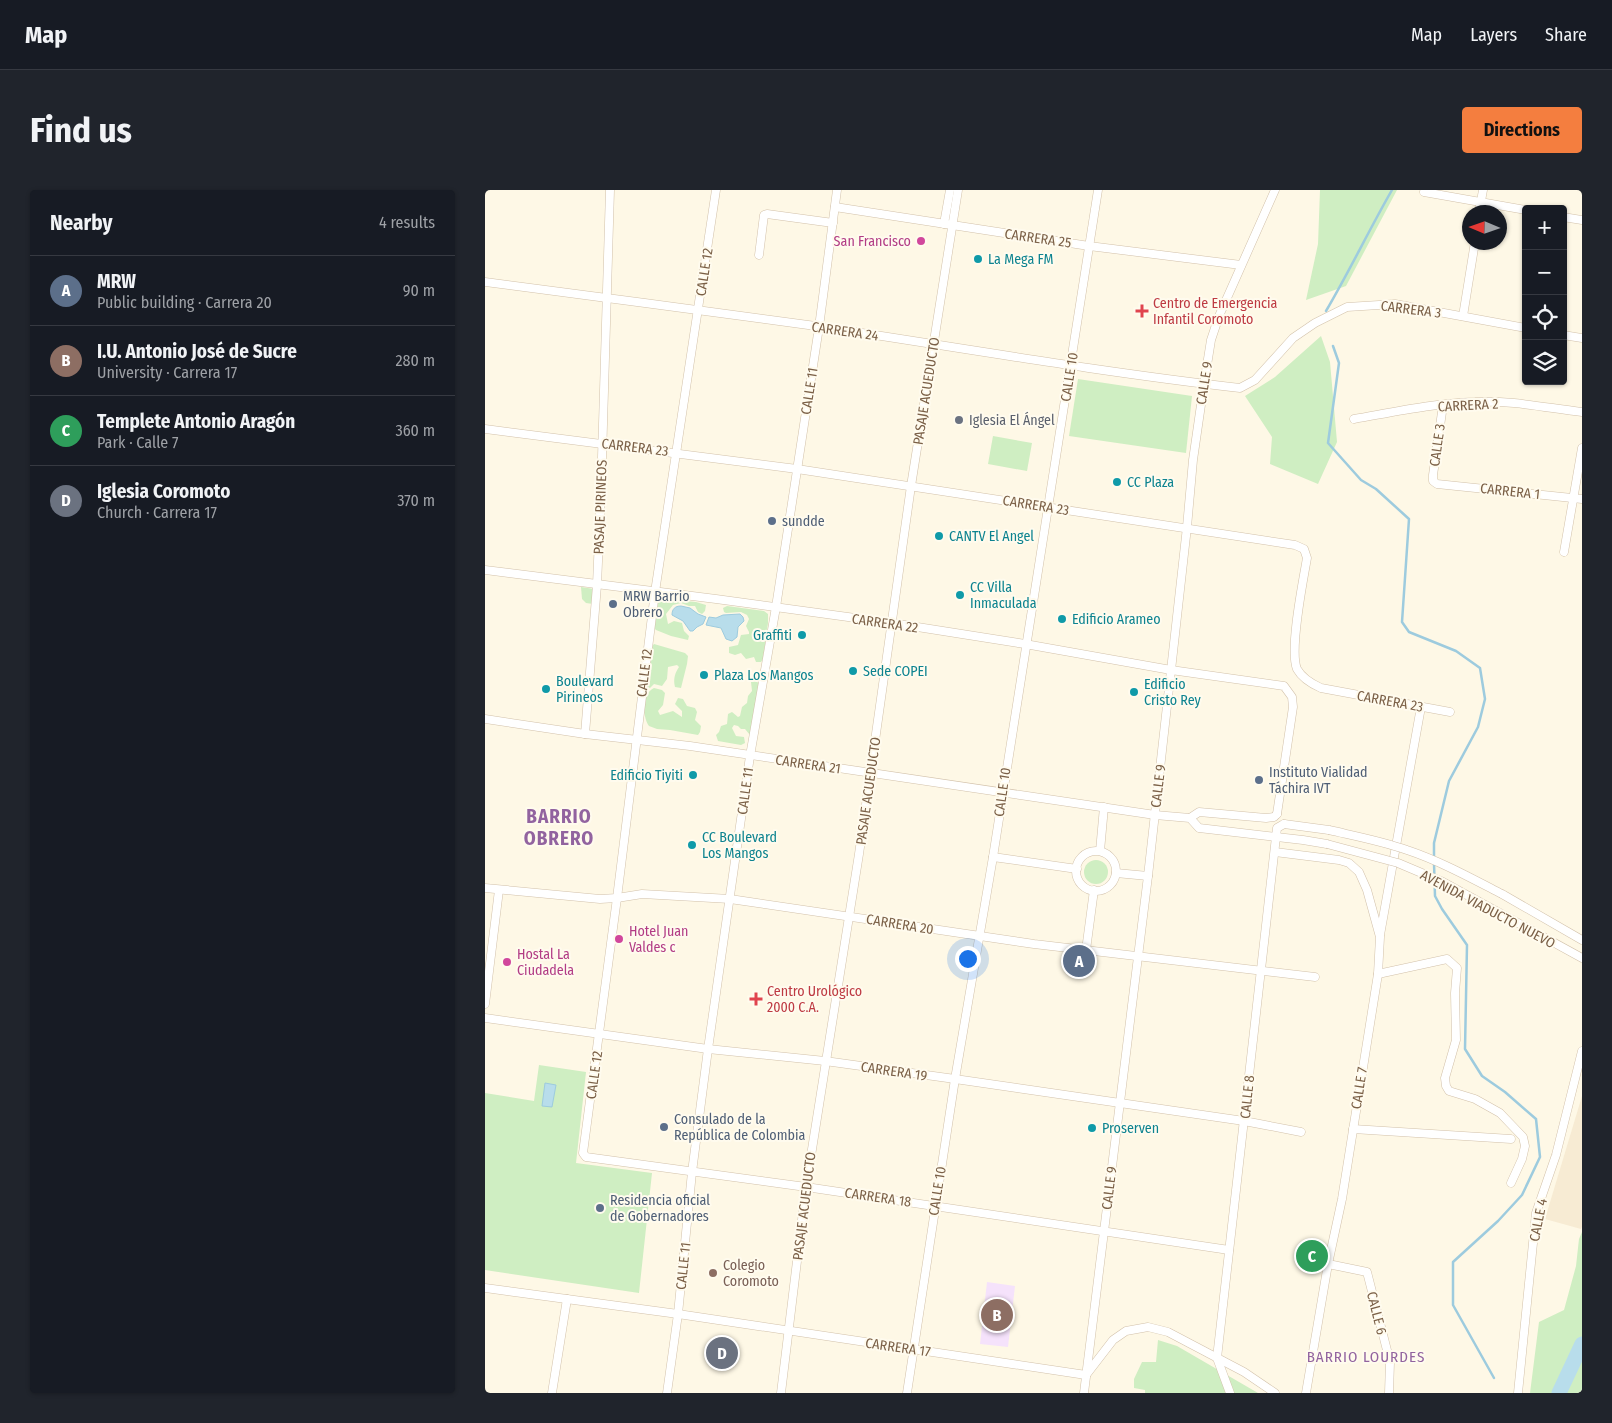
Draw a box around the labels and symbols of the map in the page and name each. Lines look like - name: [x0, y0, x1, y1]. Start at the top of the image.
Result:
- north arrow: [1462, 205, 1507, 250]
- street label: CARRERA 25: [1003, 225, 1072, 252]
- place label: San Francisco: [834, 233, 911, 250]
- marker: San Francisco: [915, 235, 927, 247]
- street label: CALLE 12: [692, 247, 717, 297]
- place label: La Mega FM: [988, 251, 1053, 268]
- marker: La Mega FM: [972, 253, 984, 265]
- place label: Centro de Emergencia Infantil Coromoto: [1153, 295, 1278, 328]
- street label: CARRERA 3: [1380, 297, 1442, 322]
- marker: Centro de Emergencia Infantil Coromoto: [1135, 304, 1149, 318]
- street label: CARRERA 24: [810, 318, 880, 345]
- street label: PASAJE ACUEDUCTO: [910, 336, 943, 446]
- street label: CALLE 10: [1057, 351, 1082, 403]
- street label: CALLE 9: [1193, 360, 1216, 406]
- street label: CALLE 11: [797, 366, 822, 416]
- street label: CARRERA 2: [1437, 395, 1499, 416]
- place label: Iglesia El Ángel: [969, 411, 1055, 429]
- marker: Iglesia El Ángel: [953, 414, 965, 426]
- street label: CALLE 3: [1426, 423, 1449, 468]
- street label: CARRERA 23: [601, 435, 669, 460]
- street label: PASAJE PIRINEOS: [590, 459, 611, 555]
- place label: CC Plaza: [1127, 474, 1174, 491]
- marker: CC Plaza: [1111, 476, 1123, 488]
- street label: CARRERA 1: [1479, 480, 1541, 503]
- street label: CARRERA 23: [1001, 492, 1070, 519]
- place label: sundde: [782, 513, 825, 530]
- marker: sundde: [766, 515, 778, 527]
- place label: CANTV El Angel: [949, 528, 1034, 545]
- marker: CANTV El Angel: [933, 530, 945, 542]
- place label: CC Villa Inmaculada: [970, 579, 1037, 612]
- place label: MRW Barrio Obrero: [623, 588, 690, 621]
- marker: CC Villa Inmaculada: [954, 589, 966, 601]
- marker: MRW Barrio Obrero: [607, 598, 619, 610]
- street label: CARRERA 22: [851, 610, 919, 637]
- place label: Edificio Arameo: [1072, 611, 1161, 628]
- marker: Edificio Arameo: [1056, 613, 1068, 625]
- place label: Graffiti: [753, 627, 792, 644]
- marker: Graffiti: [796, 629, 808, 641]
- street label: CALLE 12: [633, 648, 656, 698]
- place label: Sede COPEI: [863, 663, 928, 680]
- marker: Sede COPEI: [847, 665, 859, 677]
- place label: Plaza Los Mangos: [714, 667, 814, 684]
- marker: Plaza Los Mangos: [698, 669, 710, 681]
- place label: Boulevard Pirineos: [556, 673, 614, 706]
- place label: Edificio Cristo Rey: [1144, 676, 1202, 709]
- marker: Boulevard Pirineos: [540, 683, 552, 695]
- marker: Edificio Cristo Rey: [1128, 686, 1140, 698]
- street label: CARRERA 23: [1355, 687, 1424, 716]
- street label: PASAJE ACUEDUCTO: [853, 736, 885, 846]
- street label: CARRERA 21: [774, 751, 842, 777]
- street label: CALLE 9: [1147, 763, 1170, 809]
- place label: Instituto Vialidad Táchira IVT: [1269, 764, 1368, 797]
- street label: CALLE 11: [734, 766, 757, 816]
- street label: CALLE 10: [991, 766, 1014, 818]
- place label: Edificio Tiyiti: [610, 767, 683, 784]
- marker: Edificio Tiyiti: [687, 769, 699, 781]
- marker: Instituto Vialidad Táchira IVT: [1253, 774, 1265, 786]
- district label: BARRIO OBRERO: [524, 805, 594, 850]
- place label: CC Boulevard Los Mangos: [702, 829, 777, 862]
- marker: CC Boulevard Los Mangos: [686, 839, 698, 851]
- street label: AVENIDA VIADUCTO NUEVO: [1417, 867, 1558, 952]
- street label: CARRERA 20: [865, 911, 935, 938]
- place label: Hotel Juan Valdes c: [629, 923, 689, 956]
- marker: Hotel Juan Valdes c: [613, 933, 625, 945]
- pin: A: [1063, 942, 1095, 980]
- place label: Hostal La Ciudadela: [517, 946, 574, 979]
- your location: [955, 946, 981, 972]
- marker: Hostal La Ciudadela: [501, 956, 513, 968]
- place label: Centro Urológico 2000 C.A.: [767, 983, 862, 1016]
- marker: Centro Urológico 2000 C.A.: [749, 992, 763, 1006]
- street label: CALLE 12: [583, 1050, 606, 1100]
- street label: CARRERA 19: [860, 1058, 928, 1085]
- street label: CALLE 7: [1348, 1065, 1371, 1110]
- street label: CALLE 8: [1237, 1074, 1258, 1120]
- place label: Consulado de la República de Colombia: [674, 1111, 805, 1144]
- place label: Proserven: [1102, 1120, 1159, 1137]
- marker: Consulado de la República de Colombia: [658, 1121, 670, 1133]
- marker: Proserven: [1086, 1122, 1098, 1134]
- street label: PASAJE ACUEDUCTO: [789, 1151, 820, 1261]
- street label: CALLE 10: [925, 1165, 950, 1217]
- street label: CALLE 9: [1098, 1165, 1121, 1211]
- street label: CARRERA 18: [844, 1184, 912, 1211]
- place label: Residencia oficial de Gobernadores: [610, 1192, 710, 1225]
- street label: CALLE 4: [1526, 1197, 1551, 1243]
- marker: Residencia oficial de Gobernadores: [594, 1202, 606, 1214]
- pin: C: [1296, 1237, 1328, 1275]
- street label: CALLE 11: [673, 1242, 694, 1291]
- place label: Colegio Coromoto: [723, 1257, 779, 1290]
- marker: Colegio Coromoto: [707, 1267, 719, 1279]
- street label: CALLE 6: [1363, 1290, 1390, 1336]
- pin: B: [981, 1296, 1013, 1334]
- pin: D: [706, 1334, 738, 1372]
- street label: CARRERA 17: [864, 1335, 932, 1361]
- district label: BARRIO LOURDES: [1307, 1348, 1425, 1366]

